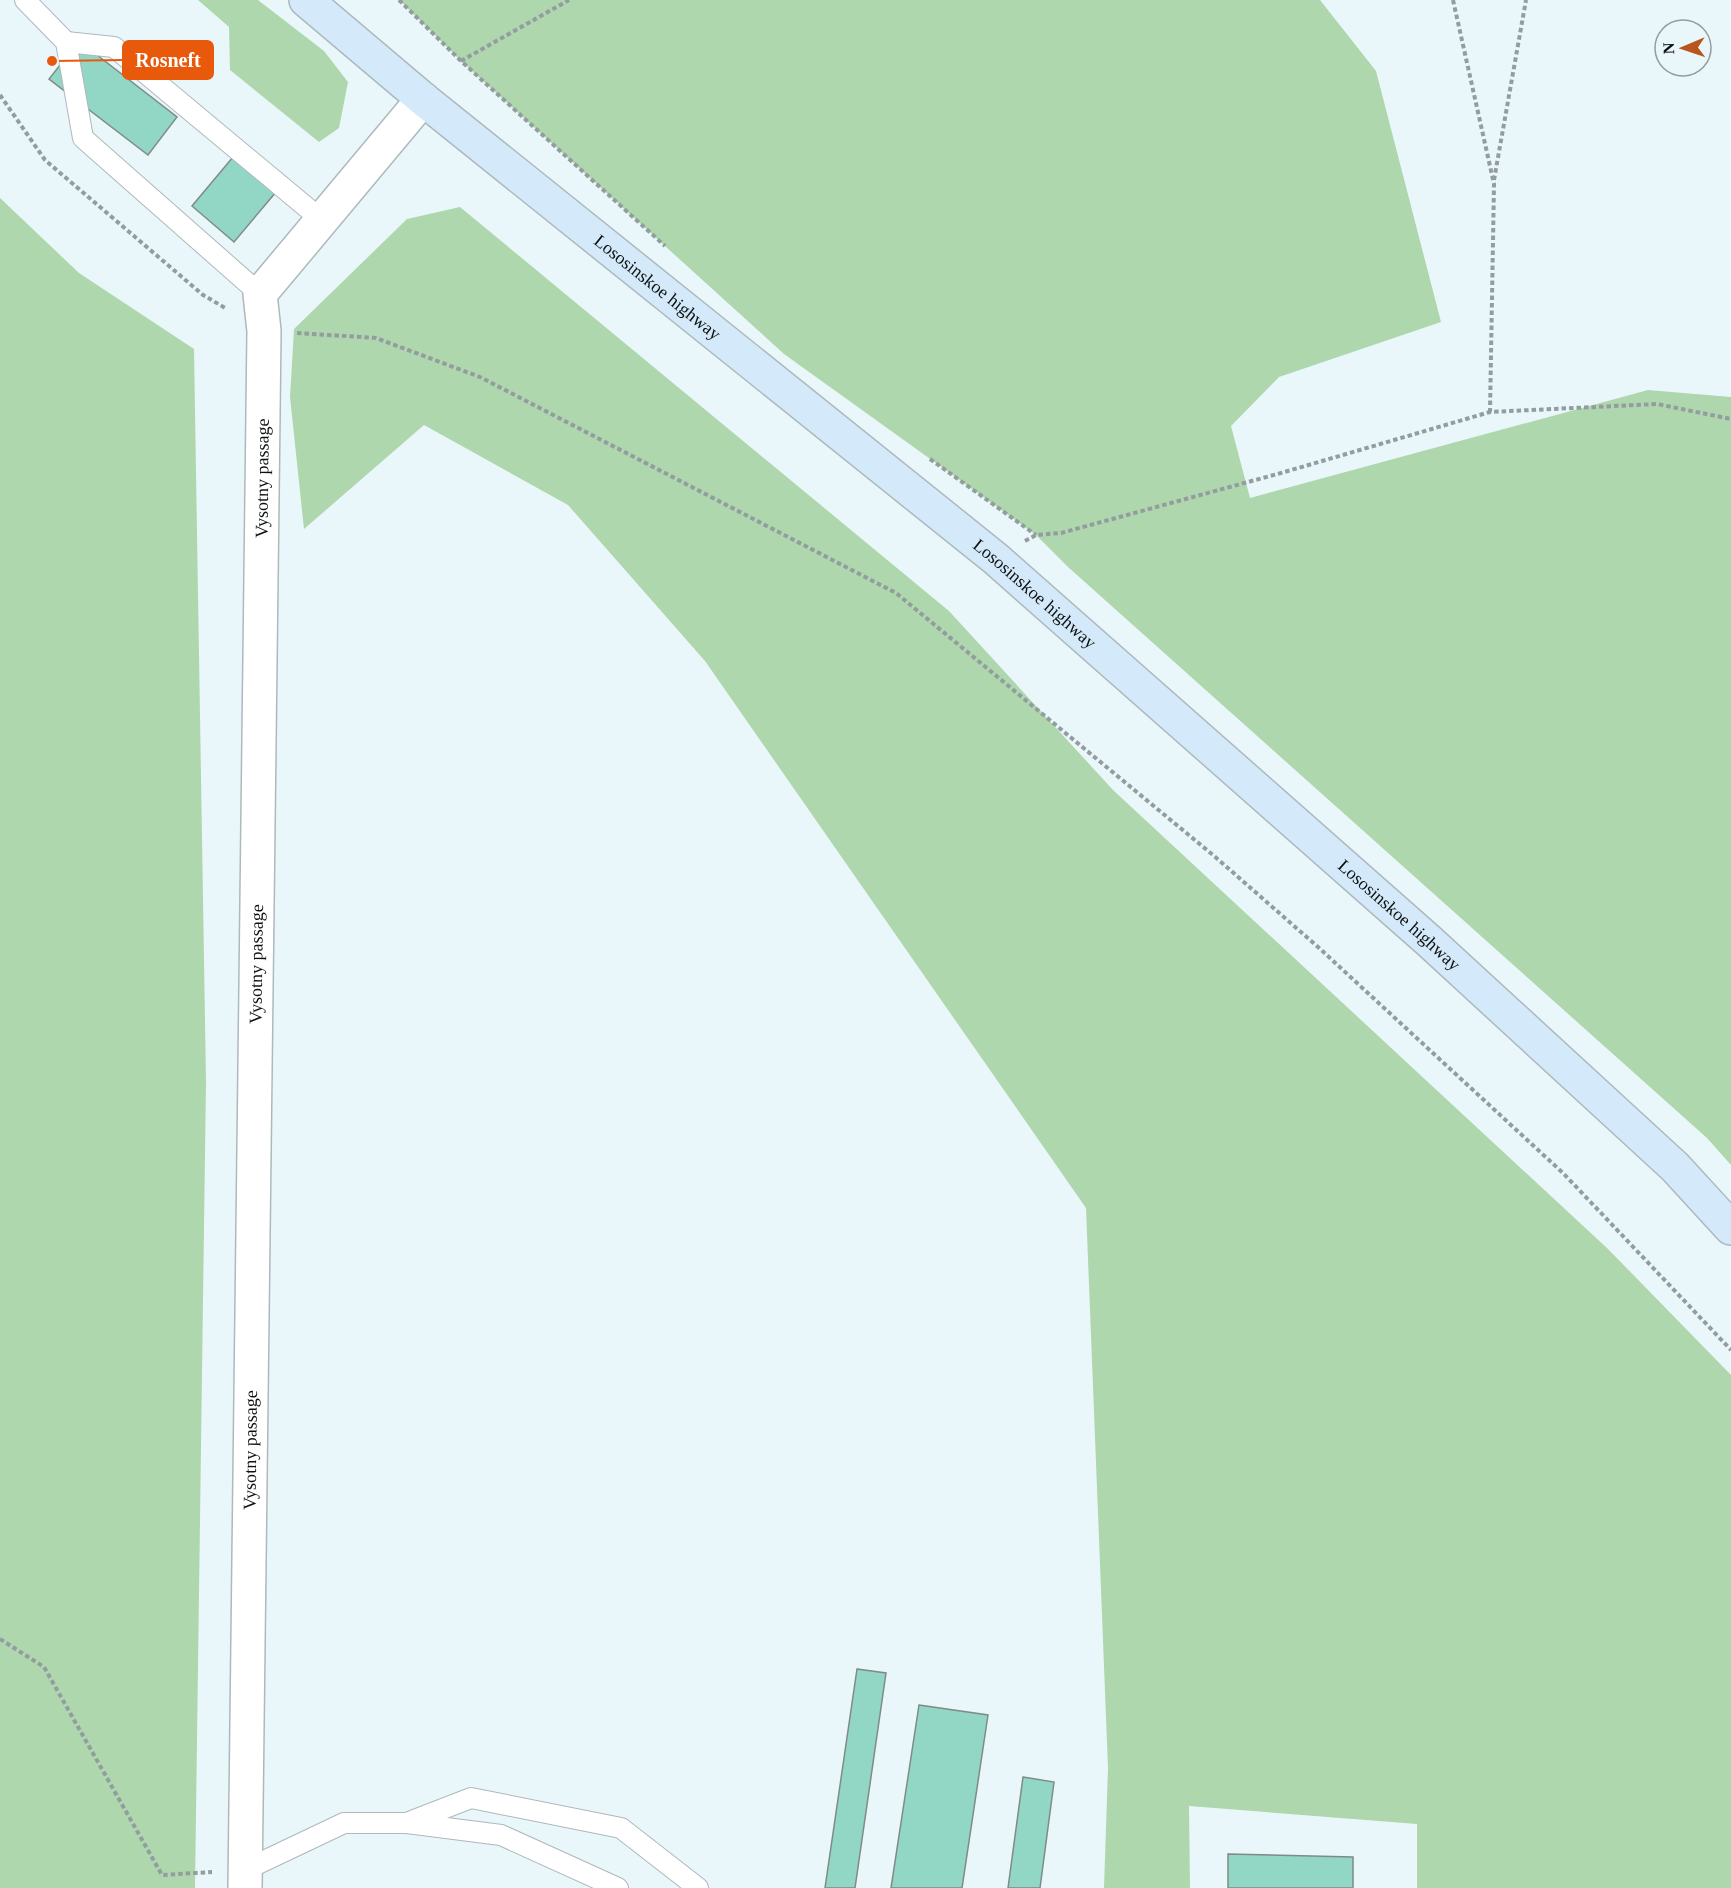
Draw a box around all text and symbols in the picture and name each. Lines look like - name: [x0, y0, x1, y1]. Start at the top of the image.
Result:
- north arrow: [1653, 18, 1713, 78]
- callout: Rosneft: [123, 41, 213, 79]
- text: N: [1660, 42, 1677, 55]
- text: Rosneft: [135, 49, 201, 71]
- street label: Lososinskoe highway: [590, 230, 725, 344]
- street label: Vysotny passage: [251, 418, 273, 538]
- street label: Lososinskoe highway: [969, 535, 1100, 653]
- street label: Lososinskoe highway: [1334, 856, 1464, 975]
- street label: Vysotny passage: [246, 904, 267, 1024]
- street label: Vysotny passage: [240, 1390, 261, 1510]

